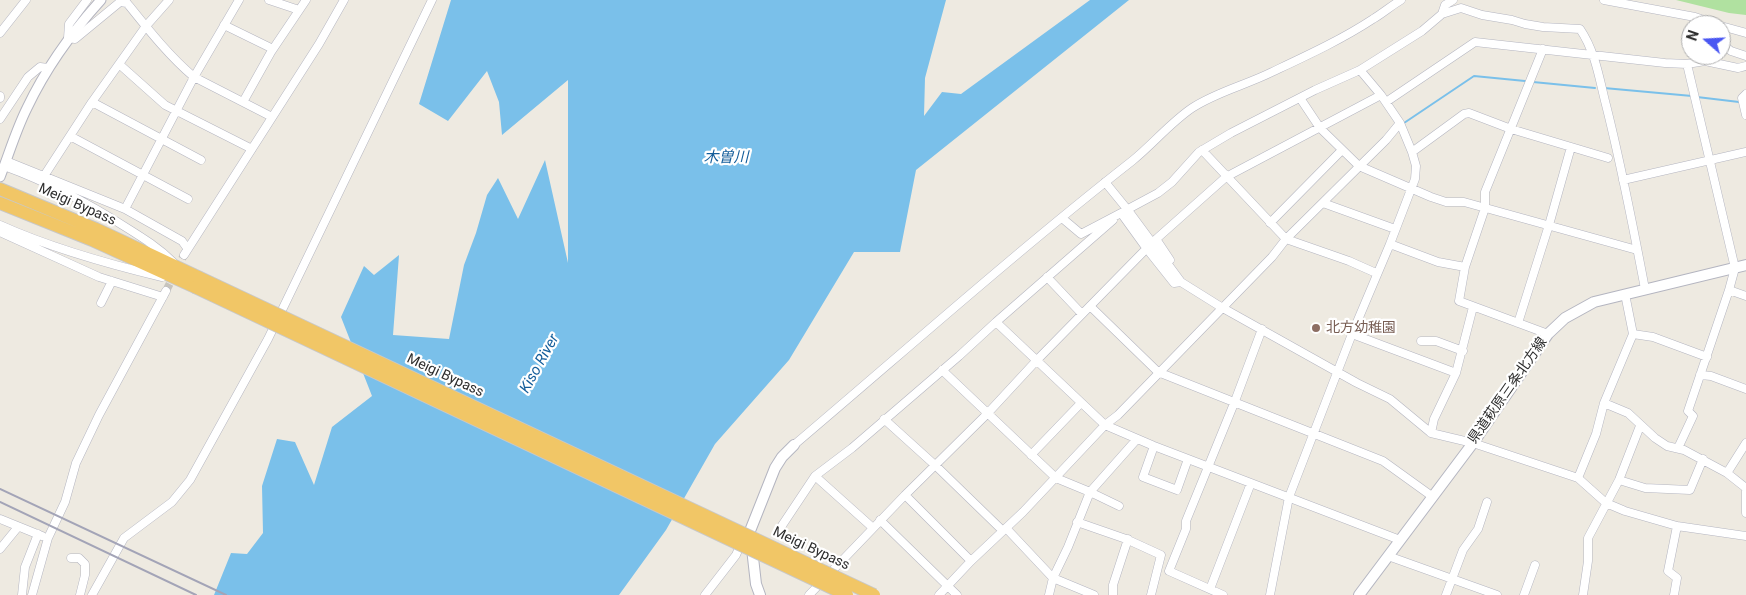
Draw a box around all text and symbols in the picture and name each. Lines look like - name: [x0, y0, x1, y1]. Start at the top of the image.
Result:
- north arrow: [1681, 15, 1731, 65]
- text: N: [1684, 28, 1702, 43]
- water label: 木曽川: [704, 149, 748, 167]
- street label: Meigi Bypass: [36, 180, 118, 230]
- place label: 北方幼稚園: [1326, 320, 1396, 336]
- marker: 北方幼稚園: [1310, 322, 1322, 334]
- water label: Kiso River: [517, 332, 563, 396]
- street label: 県道萩原三条北方線: [1465, 335, 1551, 447]
- street label: Meigi Bypass: [404, 351, 486, 401]
- street label: Meigi Bypass: [770, 524, 852, 574]

